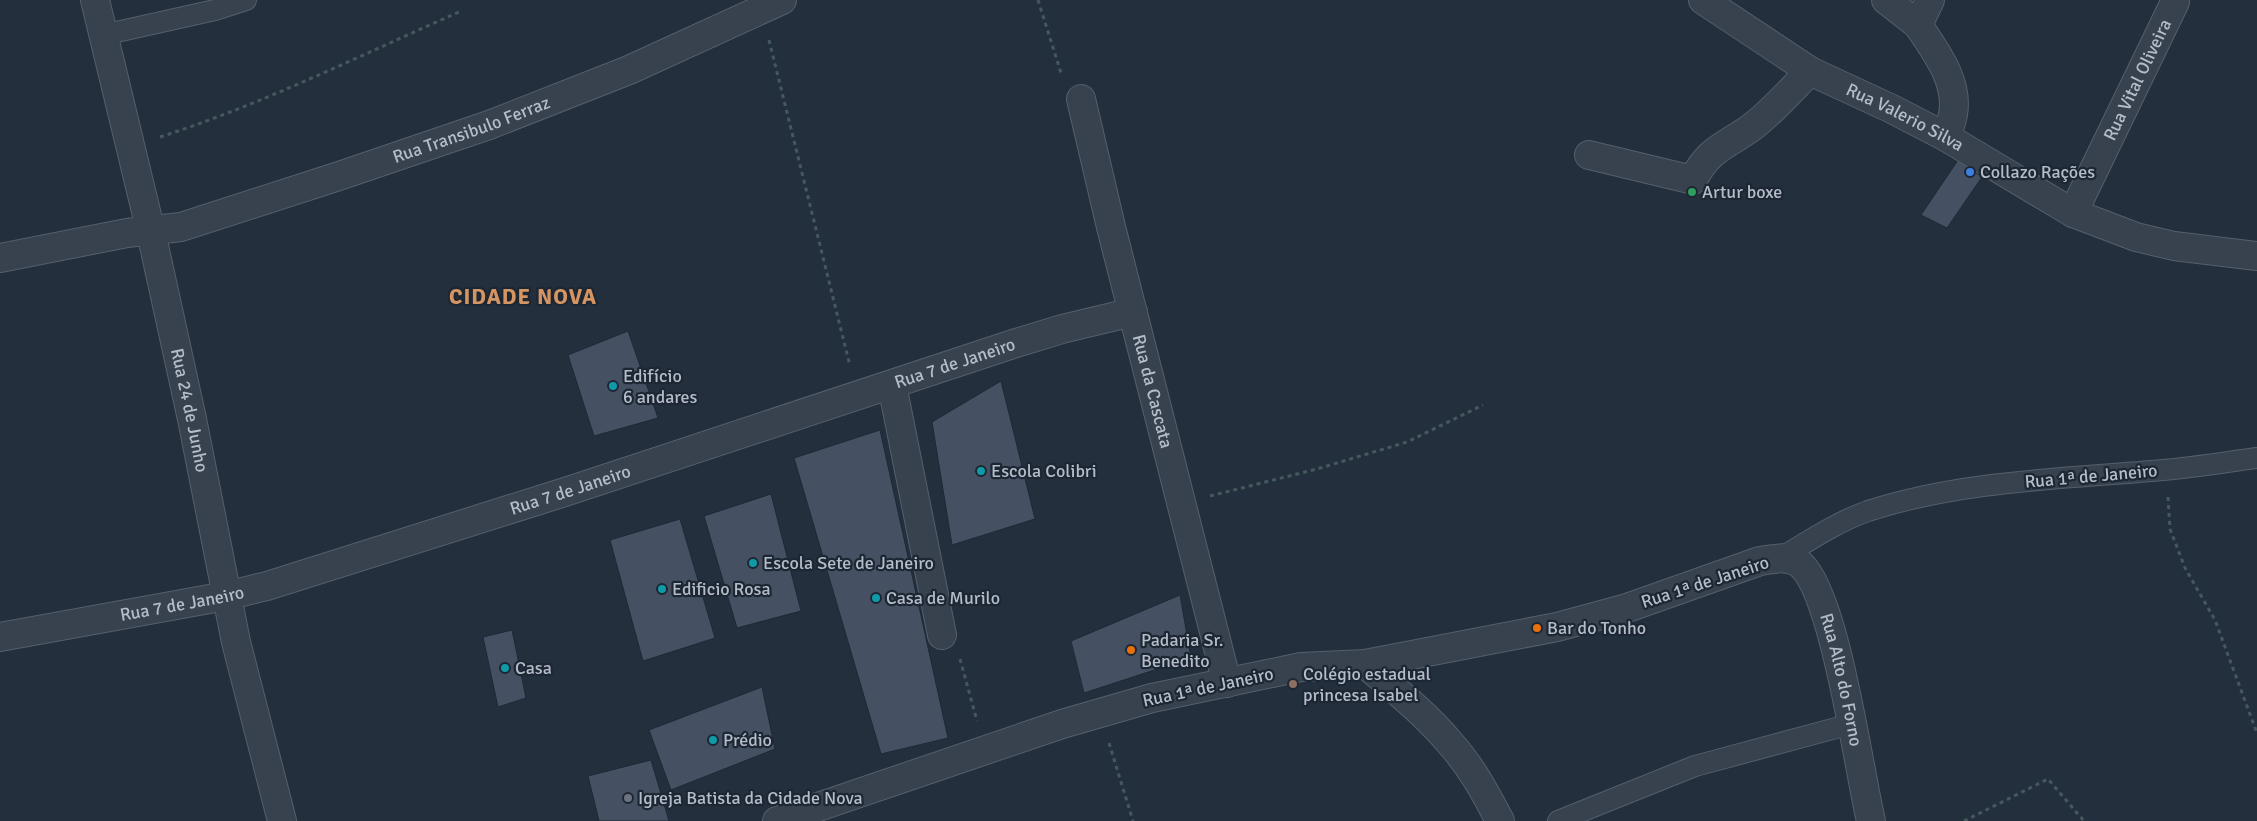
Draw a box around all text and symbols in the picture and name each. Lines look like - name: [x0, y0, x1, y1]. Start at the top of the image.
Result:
- street label: Rua Vital Oliveira: [2099, 15, 2176, 144]
- street label: Rua Valerio Silva: [1843, 78, 1968, 156]
- street label: Rua Transibulo Ferraz: [390, 91, 553, 168]
- place label: Collazo Rações: [1980, 161, 2095, 183]
- marker: Collazo Rações: [1964, 166, 1976, 178]
- place label: Artur boxe: [1702, 181, 1782, 203]
- marker: Artur boxe: [1686, 186, 1698, 198]
- district label: CIDADE NOVA: [449, 283, 597, 310]
- street label: Rua da Cascata: [1128, 332, 1178, 451]
- street label: Rua 7 de Janeiro: [892, 333, 1018, 393]
- street label: Rua 24 de Junho: [166, 346, 213, 474]
- place label: Edifício 6 andares: [623, 365, 698, 408]
- marker: Edifício 6 andares: [607, 380, 619, 392]
- street label: Rua 1ª de Janeiro: [2024, 459, 2158, 493]
- street label: Rua 7 de Janeiro: [507, 460, 634, 520]
- place label: Escola Colibri: [991, 460, 1097, 482]
- marker: Escola Colibri: [975, 465, 987, 477]
- street label: Rua 1ª de Janeiro: [1638, 551, 1772, 613]
- place label: Escola Sete de Janeiro: [763, 552, 934, 574]
- marker: Escola Sete de Janeiro: [747, 557, 759, 569]
- place label: Edificio Rosa: [672, 578, 771, 600]
- street label: Rua 7 de Janeiro: [118, 581, 246, 626]
- marker: Edificio Rosa: [656, 583, 668, 595]
- place label: Casa de Murilo: [886, 587, 1000, 609]
- marker: Casa de Murilo: [870, 592, 882, 604]
- street label: Rua Alto do Forno: [1815, 610, 1867, 748]
- place label: Bar do Tonho: [1547, 617, 1646, 639]
- marker: Bar do Tonho: [1531, 622, 1543, 634]
- place label: Padaria Sr. Benedito: [1141, 629, 1224, 672]
- marker: Padaria Sr. Benedito: [1125, 644, 1137, 656]
- place label: Casa: [515, 657, 552, 679]
- marker: Casa: [499, 662, 511, 674]
- street label: Rua 1ª de Janeiro: [1141, 662, 1275, 712]
- place label: Colégio estadual princesa Isabel: [1303, 663, 1431, 706]
- marker: Colégio estadual princesa Isabel: [1287, 678, 1299, 690]
- place label: Prédio: [723, 729, 772, 751]
- marker: Prédio: [707, 734, 719, 746]
- place label: Igreja Batista da Cidade Nova: [638, 787, 863, 809]
- marker: Igreja Batista da Cidade Nova: [622, 792, 634, 804]

